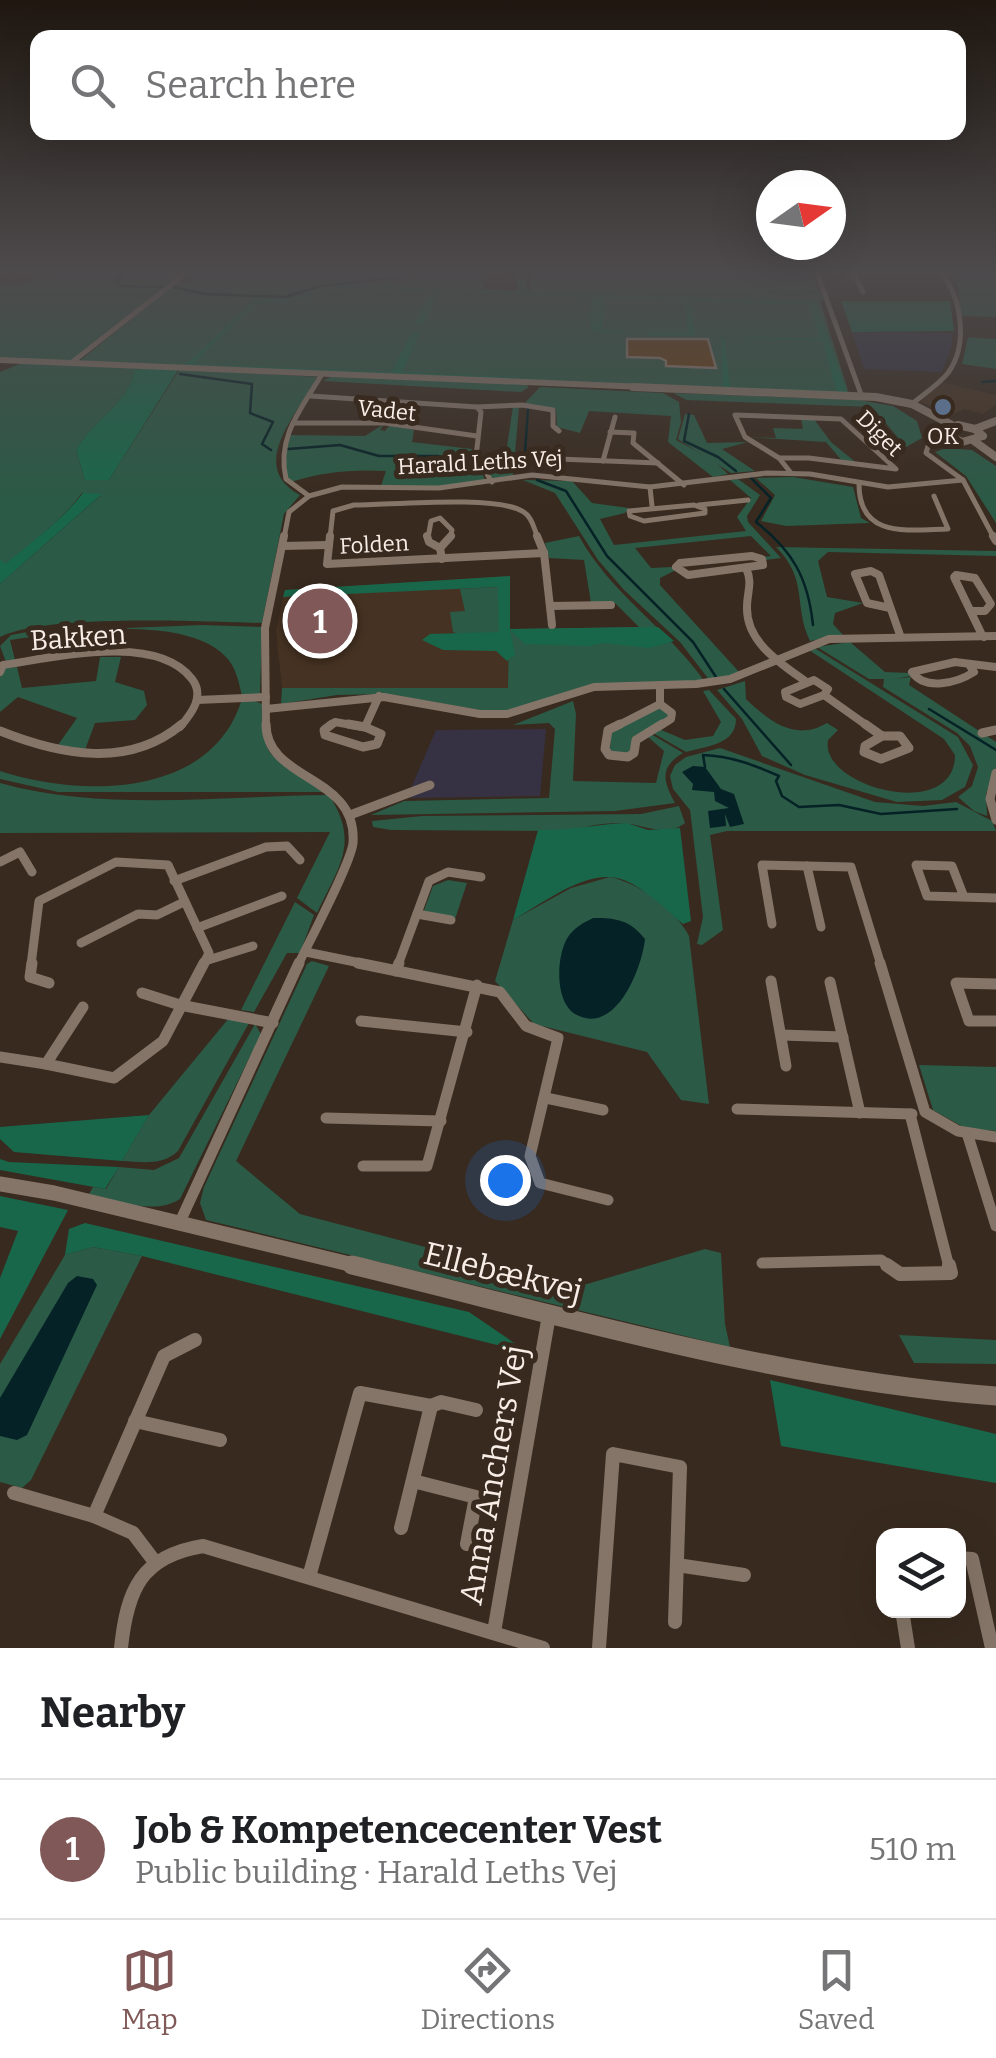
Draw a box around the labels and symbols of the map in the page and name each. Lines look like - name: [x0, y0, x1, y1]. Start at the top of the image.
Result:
- north arrow: [756, 170, 846, 260]
- street label: Vadet: [356, 394, 417, 427]
- marker: OK: [932, 396, 954, 418]
- street label: Diget: [851, 405, 908, 462]
- place label: OK: [927, 423, 959, 450]
- street label: Harald Leths Vej: [397, 445, 563, 480]
- street label: Folden: [339, 529, 409, 560]
- pin: 1: [288, 584, 352, 658]
- street label: Bakken: [29, 618, 127, 657]
- your location: [480, 1155, 531, 1206]
- street label: Ellebækvej: [420, 1234, 586, 1310]
- street label: Anna Anchers Vej: [451, 1342, 535, 1608]

